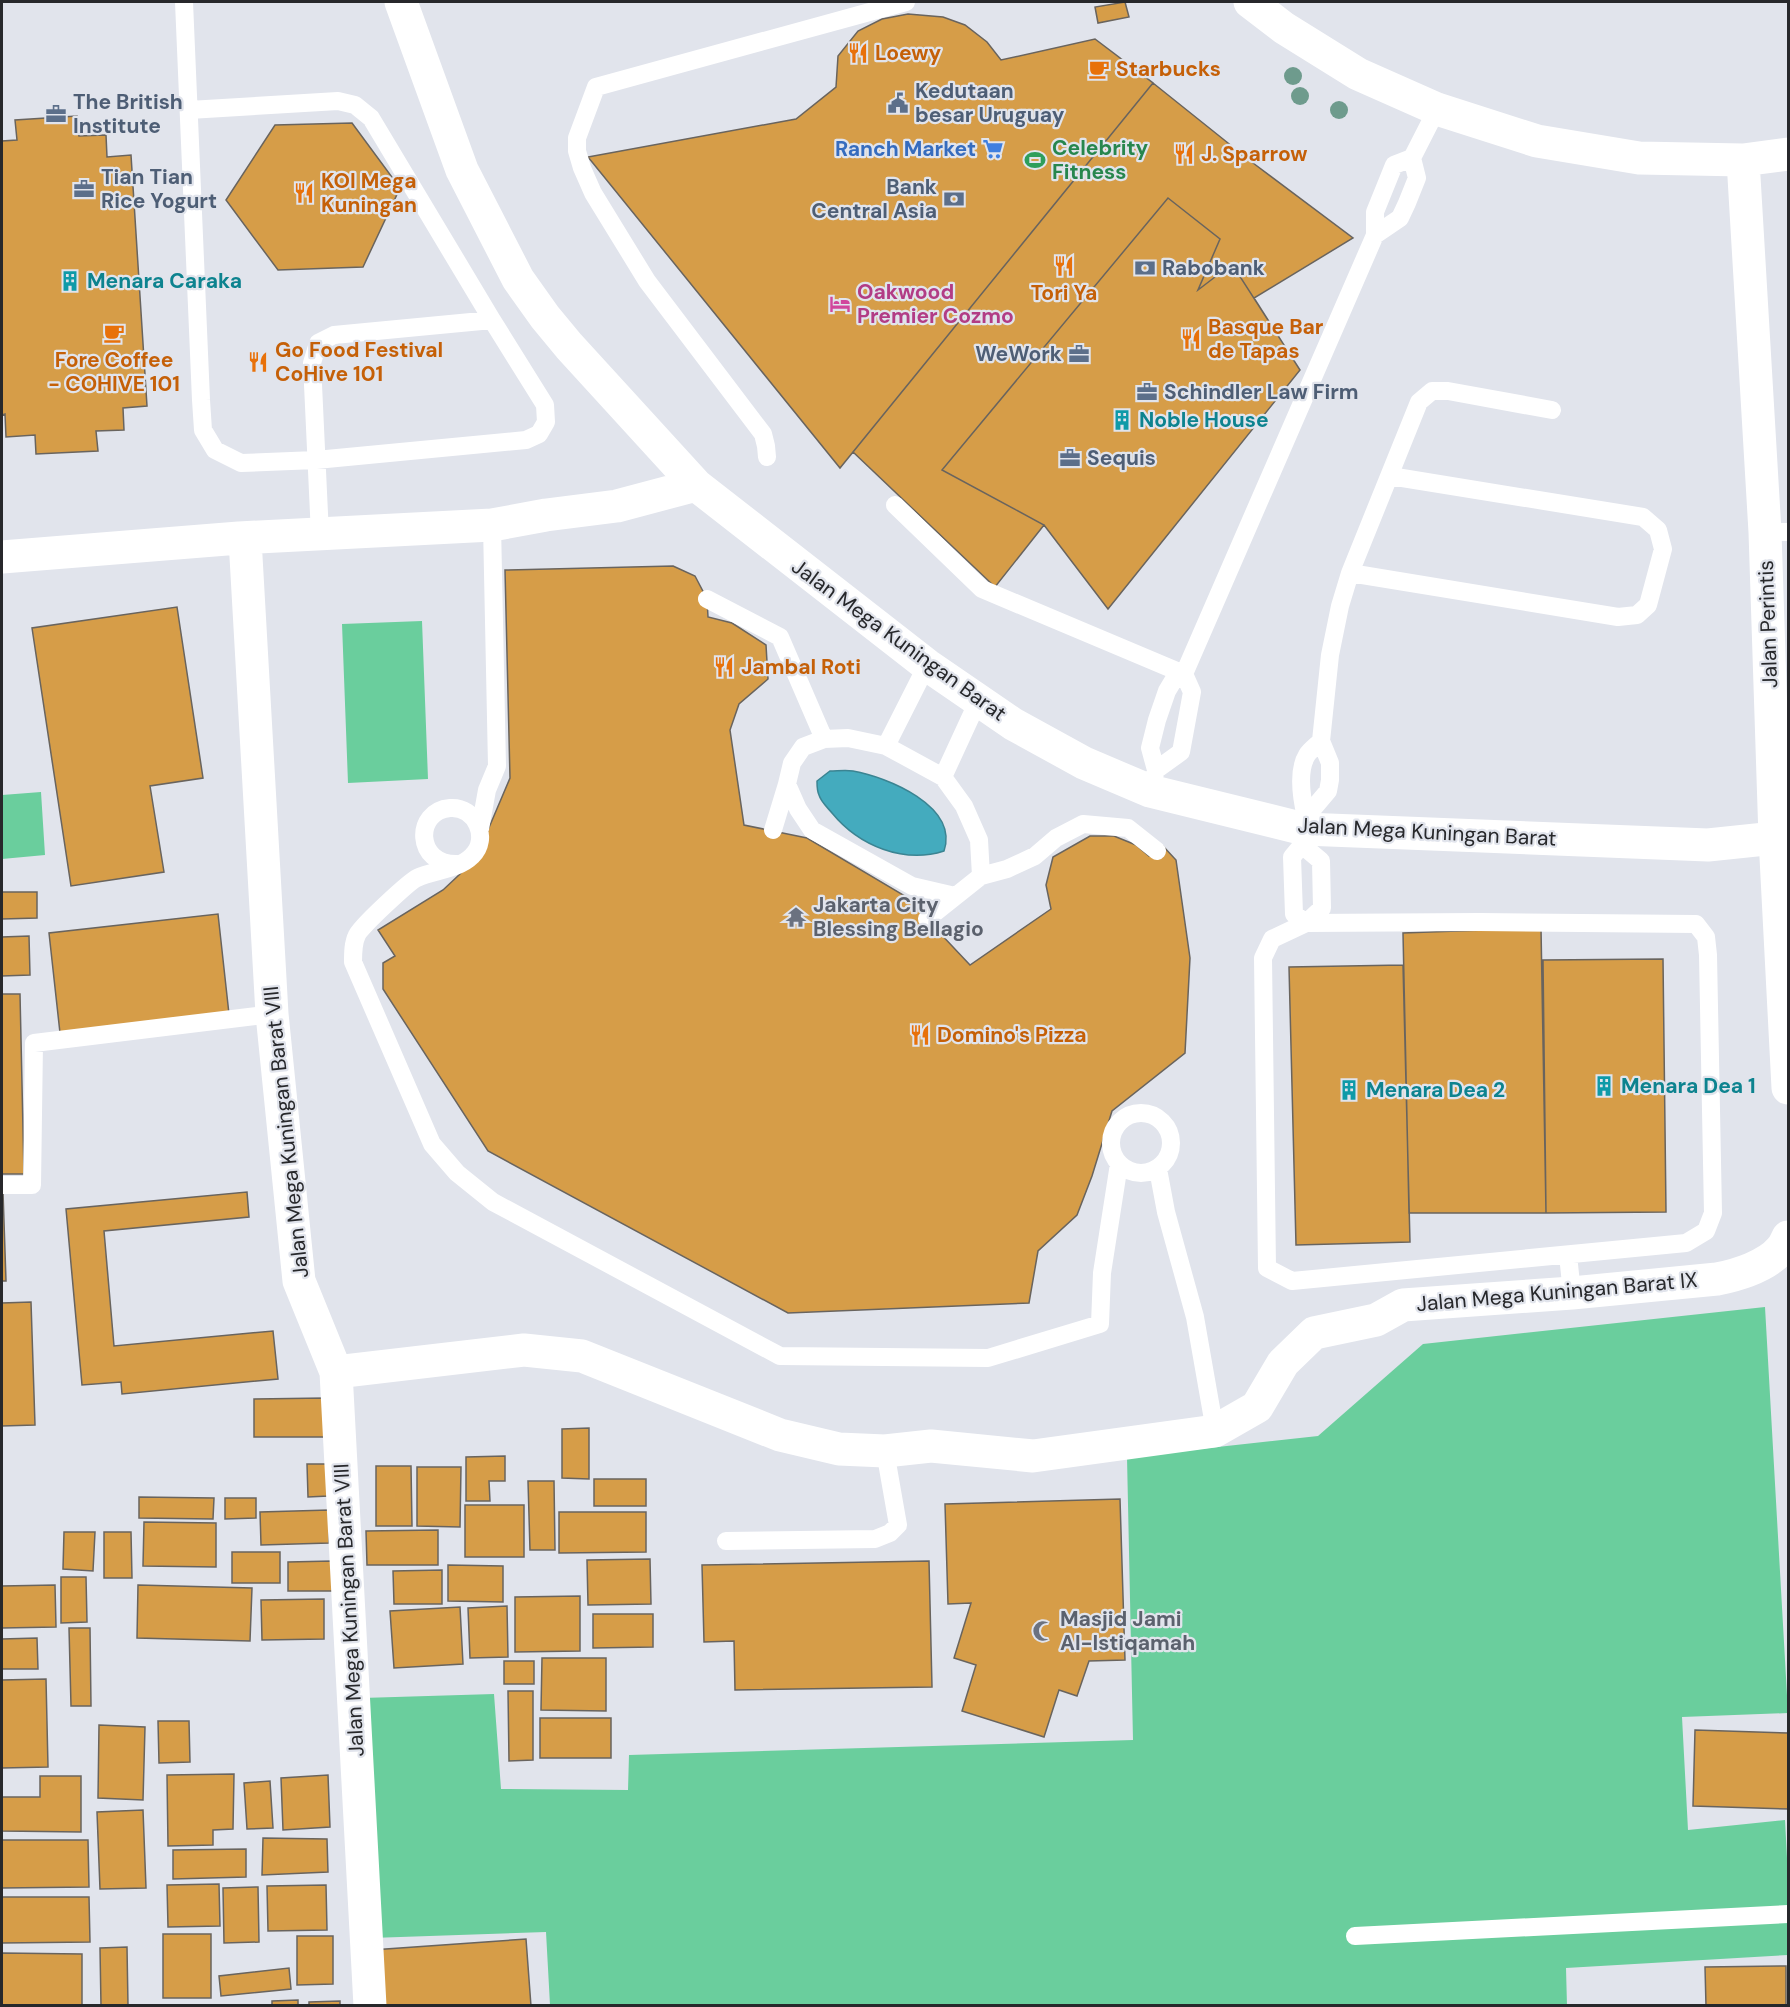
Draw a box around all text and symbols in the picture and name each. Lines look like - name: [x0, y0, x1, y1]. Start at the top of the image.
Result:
- place label: Loewy: [875, 39, 941, 67]
- restaurant icon: Loewy: [846, 41, 870, 65]
- place label: Starbucks: [1116, 55, 1221, 83]
- cafe icon: Starbucks: [1087, 57, 1111, 81]
- place label: Kedutaan besar Uruguay: [915, 77, 1065, 129]
- place label: The British Institute: [73, 88, 183, 140]
- public building icon: Kedutaan besar Uruguay: [886, 91, 910, 115]
- office icon: The British Institute: [44, 102, 68, 126]
- place label: Celebrity Fitness: [1052, 134, 1149, 186]
- place label: Ranch Market: [835, 135, 976, 163]
- supermarket icon: Ranch Market: [981, 137, 1005, 161]
- place label: J. Sparrow: [1201, 140, 1308, 168]
- restaurant icon: J. Sparrow: [1172, 142, 1196, 166]
- sports icon: Celebrity Fitness: [1023, 148, 1047, 172]
- place label: Tian Tian Rice Yogurt: [101, 163, 217, 215]
- place label: KOI Mega Kuningan: [321, 167, 417, 219]
- place label: Bank Central Asia: [811, 173, 937, 225]
- office icon: Tian Tian Rice Yogurt: [72, 177, 96, 201]
- restaurant icon: KOI Mega Kuningan: [292, 181, 316, 205]
- bank icon: Bank Central Asia: [942, 187, 966, 211]
- restaurant icon: Tori Ya: [1052, 254, 1076, 278]
- place label: Rabobank: [1162, 254, 1265, 282]
- bank icon: Rabobank: [1133, 256, 1157, 280]
- place label: Menara Caraka: [87, 267, 242, 295]
- building icon: Menara Caraka: [58, 269, 82, 293]
- place label: Oakwood Premier Cozmo: [857, 278, 1014, 330]
- place label: Tori Ya: [1031, 279, 1097, 307]
- hotel icon: Oakwood Premier Cozmo: [828, 292, 852, 316]
- place label: Basque Bar de Tapas: [1208, 313, 1324, 365]
- cafe icon: Fore Coffee - COHIVE 101: [102, 321, 126, 345]
- restaurant icon: Basque Bar de Tapas: [1179, 327, 1203, 351]
- place label: Go Food Festival CoHive 101: [275, 336, 443, 388]
- place label: WeWork: [975, 340, 1062, 368]
- office icon: WeWork: [1067, 342, 1091, 366]
- place label: Fore Coffee - COHIVE 101: [48, 346, 180, 398]
- restaurant icon: Go Food Festival CoHive 101: [246, 350, 270, 374]
- place label: Schindler Law Firm: [1164, 378, 1359, 406]
- office icon: Schindler Law Firm: [1135, 380, 1159, 404]
- place label: Noble House: [1139, 406, 1269, 434]
- building icon: Noble House: [1110, 408, 1134, 432]
- place label: Sequis: [1087, 444, 1156, 472]
- office icon: Sequis: [1058, 446, 1082, 470]
- street label: Jalan Mega Kuningan Barat: [786, 553, 1012, 727]
- street label: Jalan Perintis: [1752, 560, 1784, 688]
- place label: Jambal Roti: [741, 653, 861, 681]
- restaurant icon: Jambal Roti: [712, 655, 736, 679]
- street label: Jalan Mega Kuningan Barat: [1297, 811, 1557, 853]
- place label: Jakarta City Blessing Bellagio: [813, 891, 984, 943]
- temple icon: Jakarta City Blessing Bellagio: [784, 905, 808, 929]
- street label: Jalan Mega Kuningan Barat VIII: [257, 985, 315, 1279]
- place label: Domino's Pizza: [937, 1021, 1087, 1049]
- restaurant icon: Domino's Pizza: [908, 1023, 932, 1047]
- place label: Menara Dea 1: [1621, 1072, 1756, 1100]
- building icon: Menara Dea 1: [1592, 1074, 1616, 1098]
- place label: Menara Dea 2: [1366, 1076, 1505, 1104]
- building icon: Menara Dea 2: [1337, 1078, 1361, 1102]
- street label: Jalan Mega Kuningan Barat IX: [1415, 1266, 1699, 1318]
- street label: Jalan Mega Kuningan Barat VIII: [327, 1463, 371, 1757]
- place label: Masjid Jami Al-Istiqamah: [1060, 1605, 1195, 1657]
- mosque icon: Masjid Jami Al-Istiqamah: [1031, 1619, 1055, 1643]

